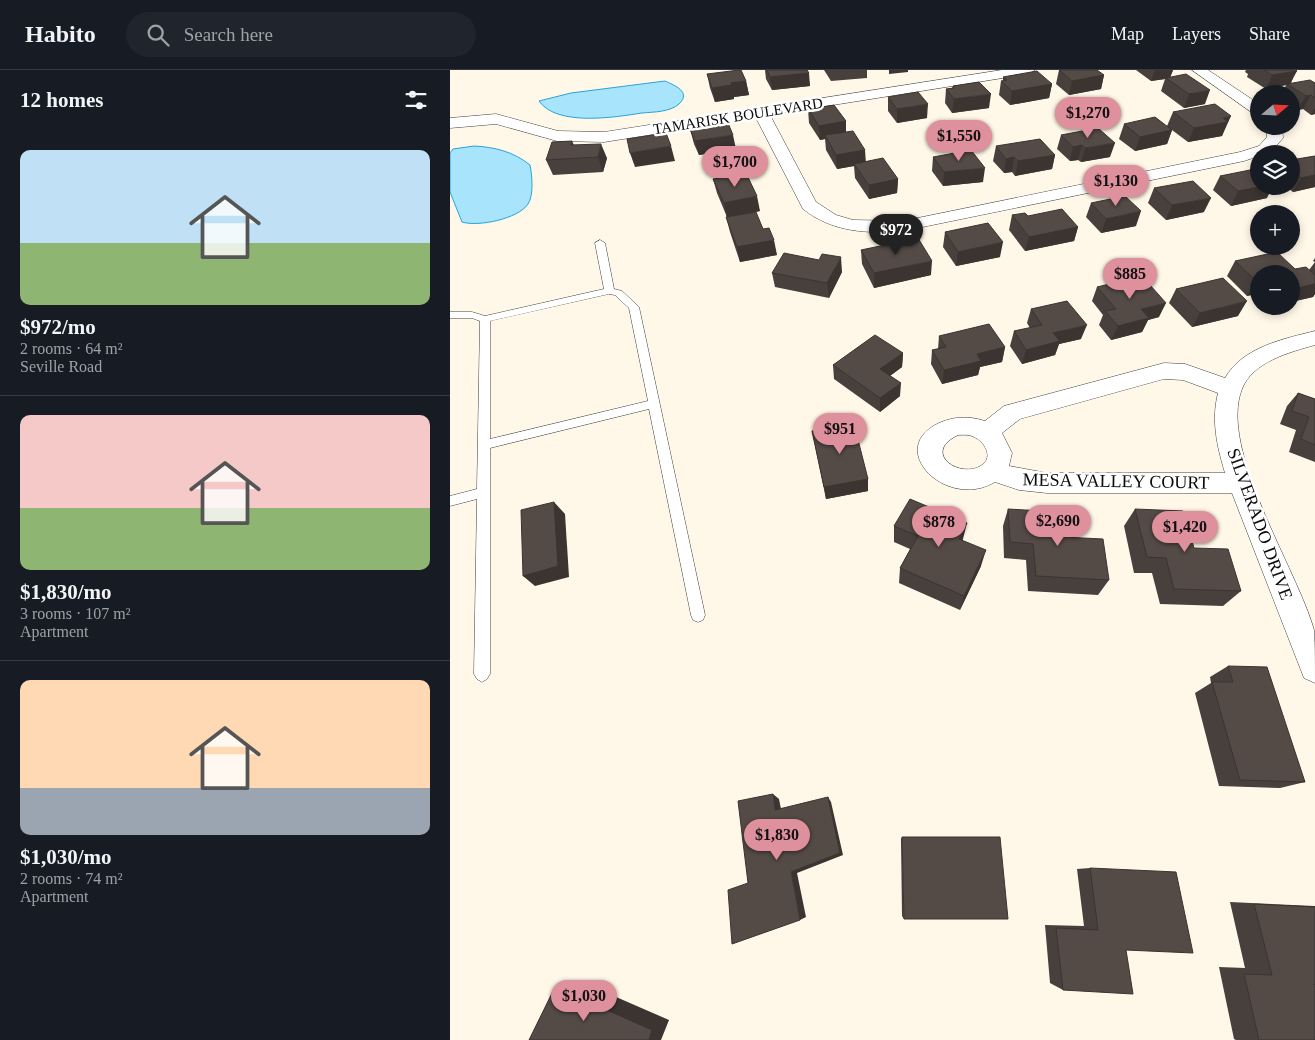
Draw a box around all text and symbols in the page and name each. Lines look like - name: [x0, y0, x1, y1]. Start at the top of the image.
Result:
- search box: [126, 12, 476, 57]
- text: Habito: [25, 21, 96, 47]
- icon: search: [144, 21, 172, 49]
- text: Search here: [184, 24, 273, 45]
- text: Map: [1111, 24, 1144, 44]
- text: Layers: [1172, 24, 1221, 44]
- text: Share: [1249, 24, 1290, 44]
- north arrow: [1250, 85, 1300, 135]
- map controls: [1250, 85, 1300, 315]
- icon: filters: [402, 86, 430, 114]
- text: 12 homes: [20, 88, 103, 112]
- street label: TAMARISK BOULEVARD: [652, 95, 824, 137]
- pin: $1,270: [1047, 97, 1129, 139]
- text: $1,270: [1066, 104, 1110, 121]
- pin: $1,550: [918, 119, 1000, 162]
- text: $1,550: [937, 127, 981, 144]
- button: layers: [1250, 145, 1300, 195]
- pin: $1,700: [694, 146, 776, 188]
- text: $1,700: [713, 153, 757, 170]
- pin: $1,130: [1075, 164, 1157, 207]
- text: $1,130: [1094, 172, 1138, 189]
- icon: home: [180, 182, 270, 272]
- button: +: [1250, 205, 1300, 255]
- pin: $972: [866, 214, 926, 256]
- text: $972: [880, 221, 912, 238]
- pin: $885: [1100, 258, 1160, 300]
- text: $885: [1114, 265, 1146, 282]
- button: −: [1250, 265, 1300, 315]
- text: $972/mo: [20, 315, 96, 339]
- text: 2 rooms · 64 m²: [20, 340, 123, 357]
- text: Seville Road: [20, 358, 102, 375]
- pin: $951: [810, 412, 870, 455]
- text: $951: [824, 420, 856, 437]
- street label: SILVERADO DRIVE: [1223, 445, 1297, 603]
- icon: home: [180, 448, 270, 538]
- street label: MESA VALLEY COURT: [1023, 469, 1209, 493]
- pin: $2,690: [1017, 504, 1099, 547]
- pin: $878: [909, 506, 969, 548]
- pin: $1,420: [1144, 510, 1226, 553]
- text: $2,690: [1036, 512, 1080, 529]
- text: $878: [923, 513, 955, 530]
- text: $1,420: [1163, 518, 1207, 535]
- text: $1,830/mo: [20, 580, 112, 604]
- text: 3 rooms · 107 m²: [20, 605, 131, 622]
- text: Apartment: [20, 623, 88, 640]
- icon: home: [180, 713, 270, 803]
- pin: $1,830: [736, 818, 818, 861]
- text: $1,830: [755, 826, 799, 843]
- text: $1,030/mo: [20, 845, 112, 869]
- text: 2 rooms · 74 m²: [20, 870, 123, 887]
- text: Apartment: [20, 888, 88, 905]
- pin: $1,030: [543, 980, 625, 1022]
- text: $1,030: [562, 987, 606, 1004]

